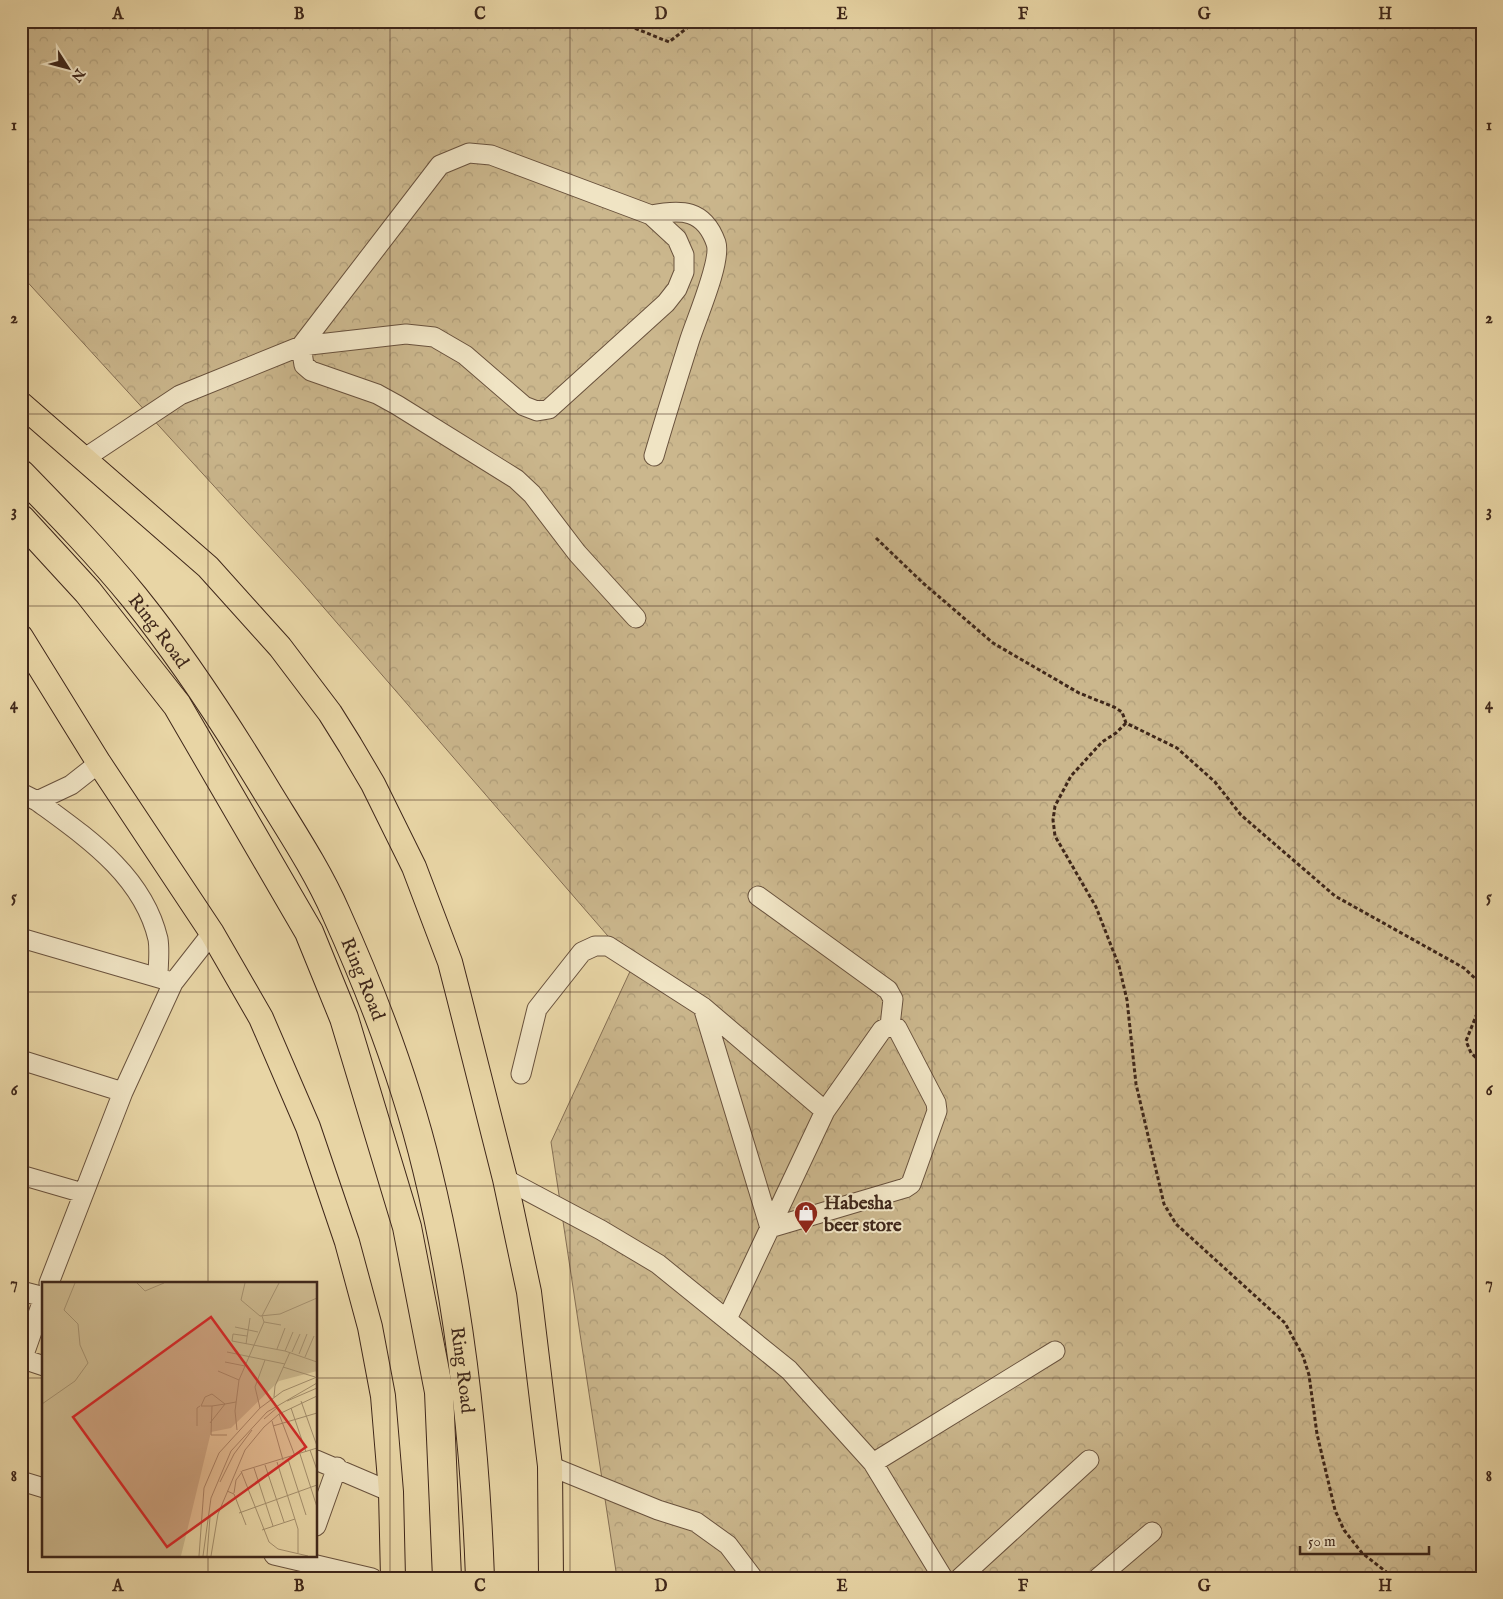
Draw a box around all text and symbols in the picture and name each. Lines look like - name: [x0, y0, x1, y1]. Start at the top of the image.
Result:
- text: A: [112, 5, 125, 25]
- text: B: [294, 5, 305, 25]
- text: C: [474, 5, 486, 25]
- text: D: [655, 5, 668, 25]
- text: E: [836, 5, 848, 25]
- text: F: [1018, 5, 1029, 25]
- text: G: [1198, 5, 1211, 25]
- text: H: [1378, 5, 1392, 25]
- north arrow: [42, 42, 92, 92]
- text: N: [67, 64, 89, 85]
- text: 1: [11, 116, 17, 136]
- text: 1: [1486, 116, 1492, 136]
- text: 2: [10, 309, 18, 329]
- text: 2: [1485, 309, 1493, 329]
- text: 3: [11, 502, 17, 522]
- text: 3: [1486, 502, 1492, 522]
- street label: Ring Road: [122, 589, 194, 674]
- text: 4: [10, 695, 19, 715]
- text: 4: [1485, 695, 1494, 715]
- text: 5: [11, 888, 17, 908]
- text: 5: [1486, 888, 1492, 908]
- street label: Ring Road: [334, 934, 390, 1025]
- text: 6: [11, 1081, 19, 1101]
- text: 6: [1486, 1081, 1494, 1101]
- place label: Habesha beer store: [823, 1192, 902, 1238]
- shop icon: Habesha beer store: [793, 1200, 819, 1234]
- text: 7: [10, 1274, 18, 1294]
- text: 7: [1485, 1274, 1493, 1294]
- inset map: [42, 1282, 318, 1556]
- street label: Ring Road: [444, 1325, 479, 1415]
- text: 8: [11, 1467, 17, 1487]
- text: 8: [1486, 1467, 1492, 1487]
- scale bar: [1300, 1524, 1429, 1556]
- text: 50 m: [1308, 1532, 1336, 1551]
- text: A: [112, 1577, 125, 1597]
- text: B: [294, 1577, 305, 1597]
- text: C: [474, 1577, 486, 1597]
- text: D: [655, 1577, 668, 1597]
- text: E: [836, 1577, 848, 1597]
- text: F: [1018, 1577, 1029, 1597]
- text: G: [1198, 1577, 1211, 1597]
- text: H: [1378, 1577, 1392, 1597]

